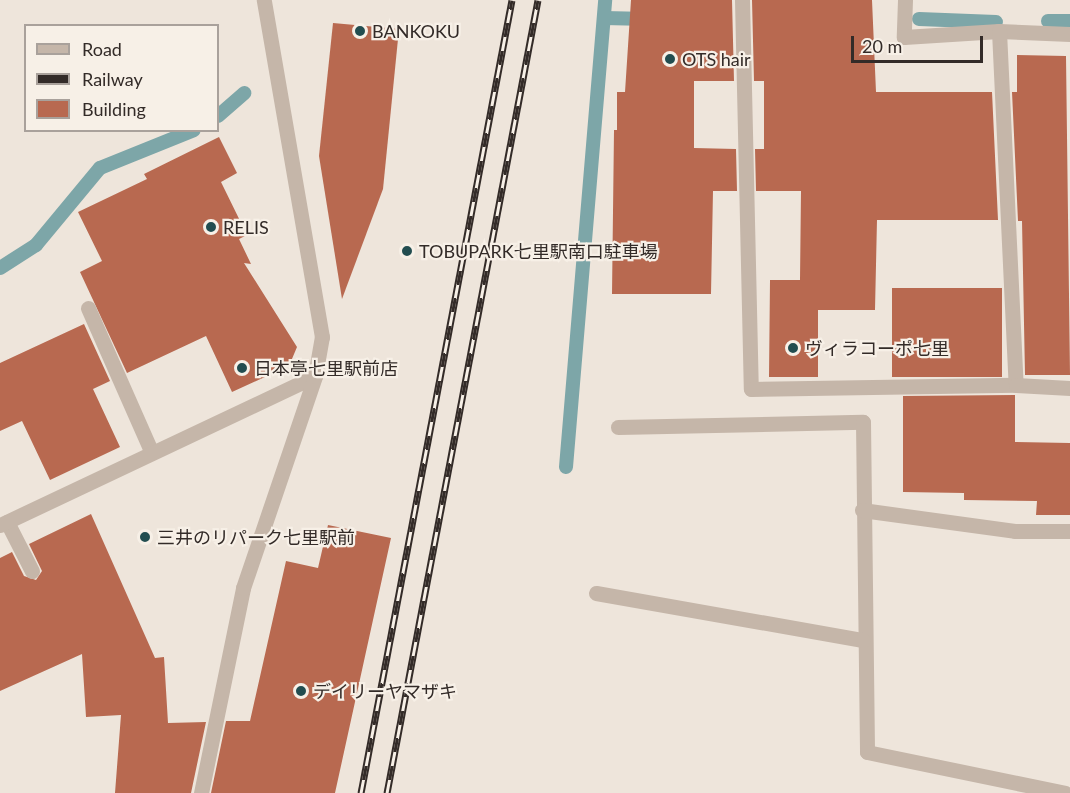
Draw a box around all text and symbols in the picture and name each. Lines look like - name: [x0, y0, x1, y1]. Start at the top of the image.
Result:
- place label: BANKOKU: [372, 20, 460, 42]
- legend: [24, 24, 219, 132]
- marker: BANKOKU: [353, 24, 367, 38]
- scale bar: [854, 24, 986, 62]
- text: 20 m: [862, 35, 902, 57]
- text: Road: [82, 38, 122, 60]
- place label: OTS hair: [682, 48, 751, 70]
- marker: OTS hair: [663, 52, 677, 66]
- text: Railway: [82, 68, 143, 90]
- text: Building: [82, 98, 146, 120]
- place label: RELIS: [223, 216, 269, 238]
- marker: RELIS: [204, 220, 218, 234]
- place label: TOBUPARK七里駅南口駐車場: [419, 240, 658, 262]
- marker: TOBUPARK七里駅南口駐車場: [400, 244, 414, 258]
- place label: ヴィラコーポ七里: [805, 337, 949, 359]
- marker: ヴィラコーポ七里: [786, 341, 800, 355]
- place label: 日本亭七里駅前店: [254, 357, 398, 379]
- marker: 日本亭七里駅前店: [235, 361, 249, 375]
- place label: 三井のリパーク七里駅前: [157, 526, 355, 548]
- marker: 三井のリパーク七里駅前: [138, 530, 152, 544]
- place label: デイリーヤマザキ: [313, 680, 457, 702]
- marker: デイリーヤマザキ: [294, 684, 308, 698]

